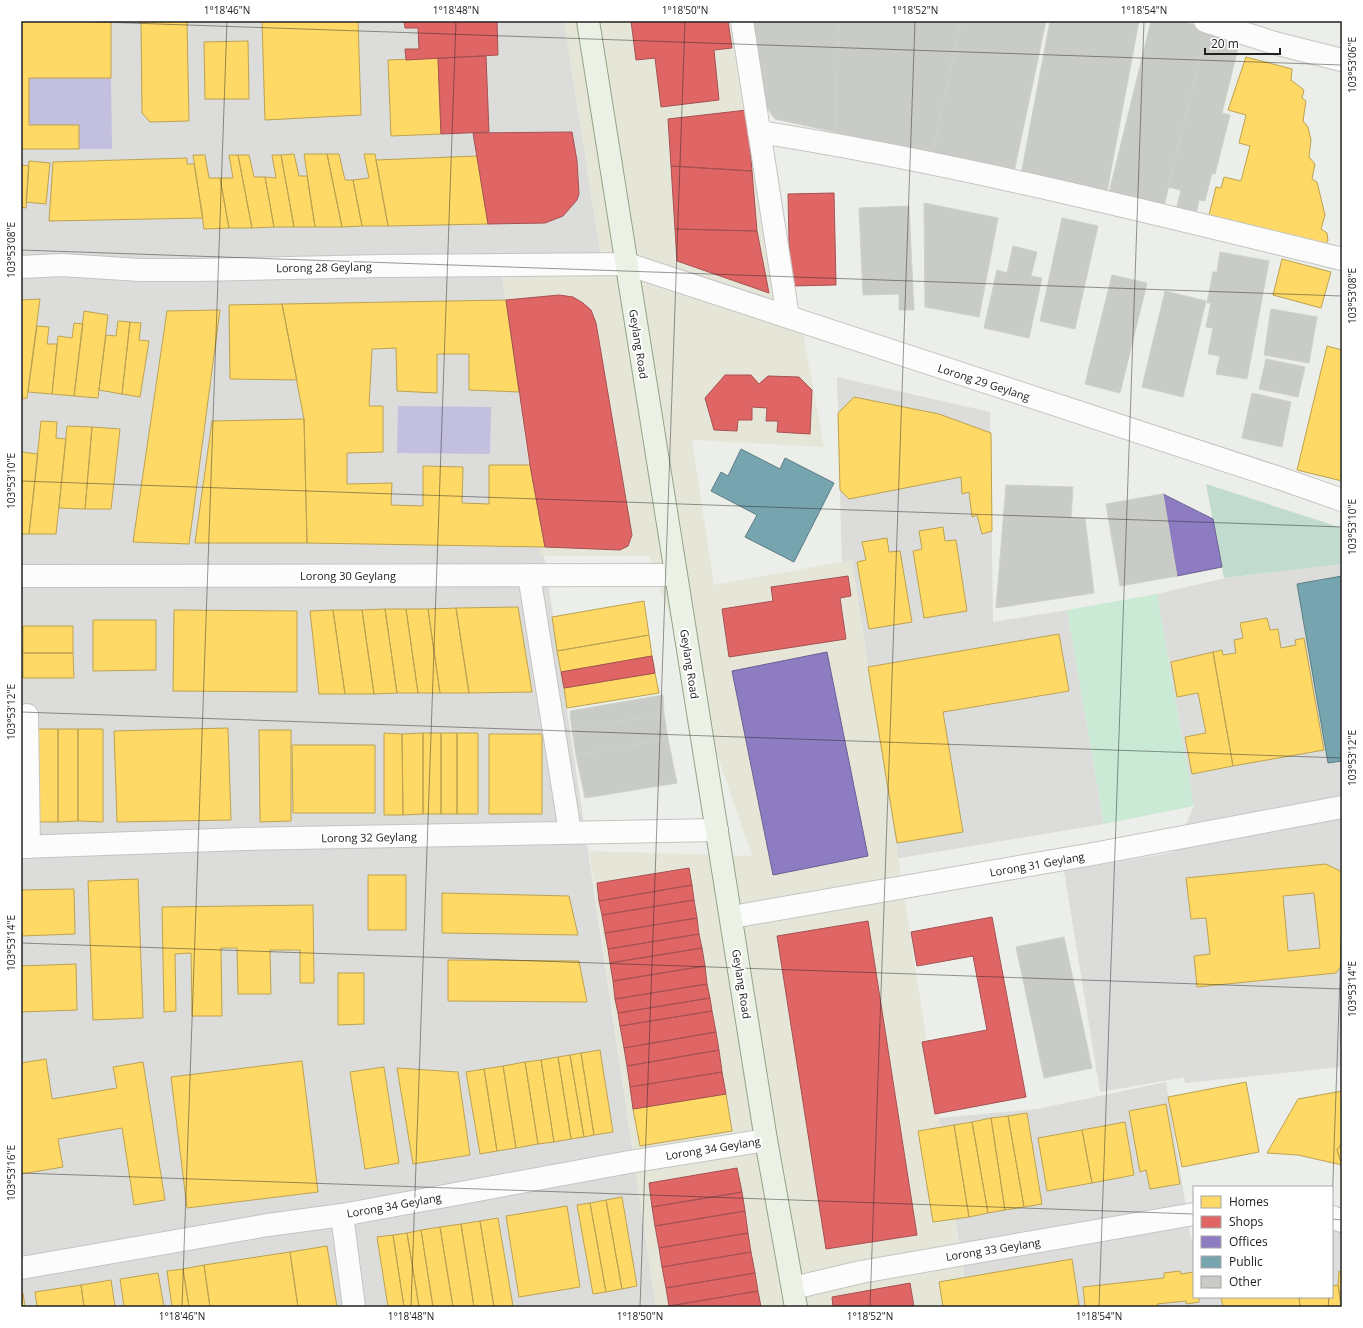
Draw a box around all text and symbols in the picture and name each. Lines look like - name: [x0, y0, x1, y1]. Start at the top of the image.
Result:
- text: 1°18'46"N: [204, 3, 250, 17]
- text: 1°18'48"N: [433, 3, 479, 17]
- text: 1°18'50"N: [662, 3, 708, 17]
- text: 1°18'52"N: [892, 3, 938, 17]
- text: 1°18'54"N: [1121, 3, 1167, 17]
- scale bar: [1205, 30, 1280, 56]
- text: 20 m: [1211, 35, 1239, 52]
- text: 103°53'06"E: [1345, 37, 1359, 93]
- text: 103°53'08"E: [4, 222, 18, 278]
- street label: Lorong 28 Geylang: [276, 259, 372, 275]
- text: 103°53'08"E: [1345, 268, 1359, 324]
- street label: Geylang Road: [626, 308, 652, 380]
- street label: Lorong 29 Geylang: [936, 360, 1032, 404]
- text: 103°53'10"E: [4, 453, 18, 509]
- text: 103°53'10"E: [1345, 499, 1359, 555]
- street label: Lorong 30 Geylang: [300, 568, 396, 583]
- street label: Geylang Road: [677, 628, 703, 700]
- text: 103°53'12"E: [4, 684, 18, 740]
- text: 103°53'12"E: [1345, 730, 1359, 786]
- street label: Lorong 32 Geylang: [321, 829, 417, 845]
- street label: Lorong 31 Geylang: [989, 848, 1085, 880]
- text: 103°53'14"E: [4, 915, 18, 971]
- street label: Geylang Road: [729, 948, 755, 1020]
- text: 103°53'14"E: [1345, 961, 1359, 1017]
- street label: Lorong 34 Geylang: [665, 1133, 761, 1163]
- text: 103°53'16"E: [4, 1145, 18, 1201]
- legend: [1193, 1186, 1333, 1298]
- street label: Lorong 34 Geylang: [346, 1189, 442, 1221]
- text: Homes: [1229, 1193, 1269, 1210]
- text: Shops: [1229, 1213, 1264, 1230]
- text: Offices: [1229, 1233, 1268, 1250]
- street label: Lorong 33 Geylang: [945, 1234, 1041, 1264]
- text: Public: [1229, 1253, 1263, 1270]
- text: Other: [1229, 1273, 1262, 1290]
- text: 1°18'46"N: [159, 1309, 205, 1323]
- text: 1°18'48"N: [388, 1309, 434, 1323]
- text: 1°18'50"N: [617, 1309, 663, 1323]
- text: 1°18'52"N: [847, 1309, 893, 1323]
- text: 1°18'54"N: [1076, 1309, 1122, 1323]

